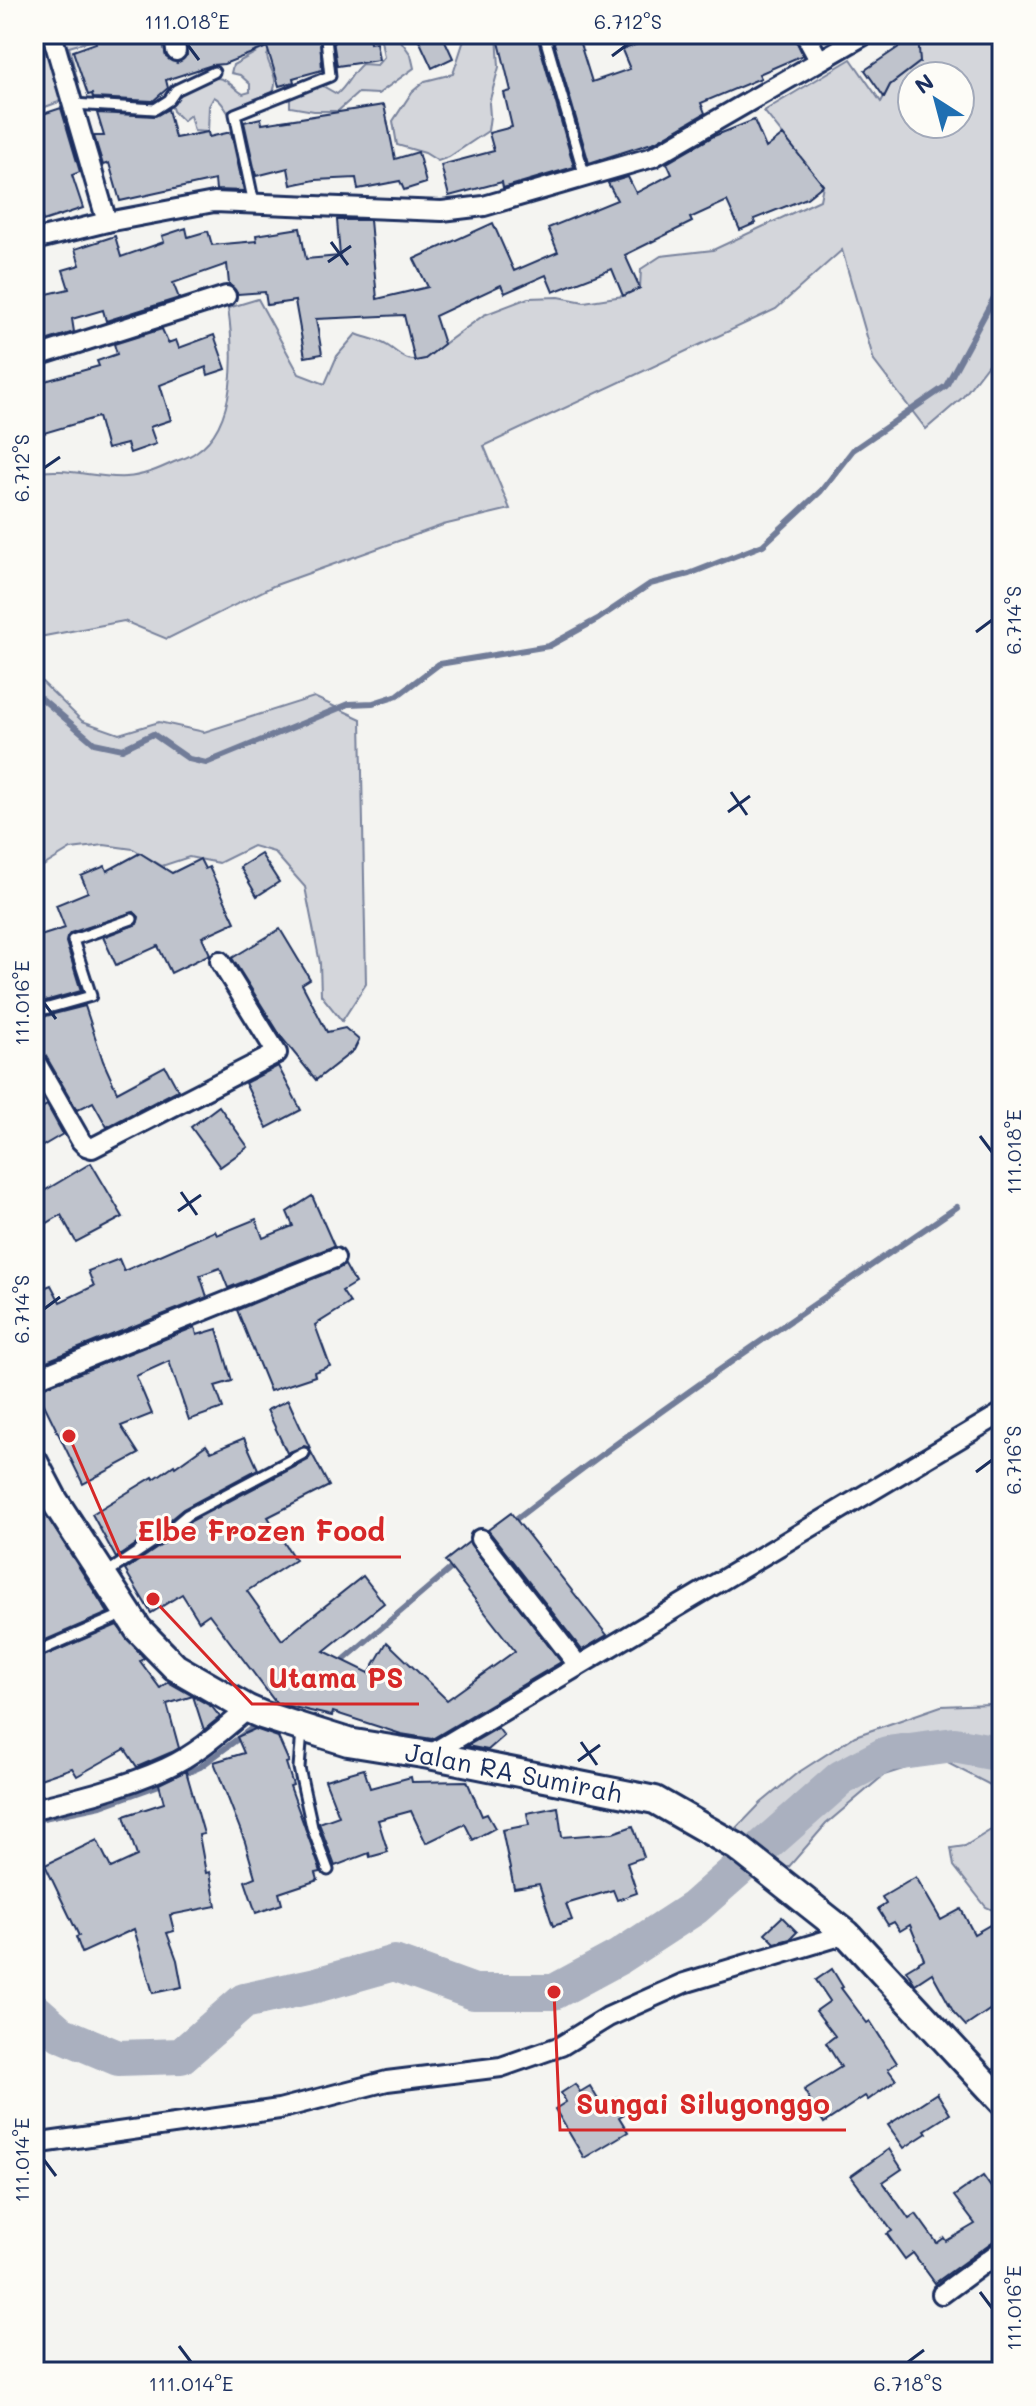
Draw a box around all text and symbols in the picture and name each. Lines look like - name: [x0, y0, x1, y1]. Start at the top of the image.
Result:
- text: 111.018°E: [144, 8, 230, 34]
- text: 6.712°S: [594, 8, 662, 34]
- north arrow: [896, 60, 976, 140]
- text: N: [909, 67, 939, 100]
- text: 6.712°S: [8, 434, 34, 502]
- text: 6.714°S: [1000, 586, 1026, 654]
- text: 111.016°E: [8, 960, 34, 1046]
- text: 111.018°E: [1000, 1109, 1026, 1195]
- text: 6.714°S: [8, 1275, 34, 1343]
- text: 6.716°S: [1000, 1425, 1026, 1495]
- callout: Elbe Frozen Food: [121, 1505, 401, 1557]
- text: Elbe Frozen Food: [137, 1512, 385, 1548]
- callout: Utama PS: [252, 1652, 419, 1704]
- text: Utama PS: [268, 1659, 404, 1695]
- street label: Jalan RA Sumirah: [403, 1734, 625, 1810]
- callout: Sungai Silugonggo: [560, 2078, 846, 2130]
- text: Sungai Silugonggo: [576, 2085, 830, 2121]
- text: 111.014°E: [8, 2118, 34, 2202]
- text: 111.016°E: [1000, 2265, 1026, 2351]
- text: 111.014°E: [149, 2370, 233, 2396]
- text: 6.718°S: [873, 2370, 943, 2396]

